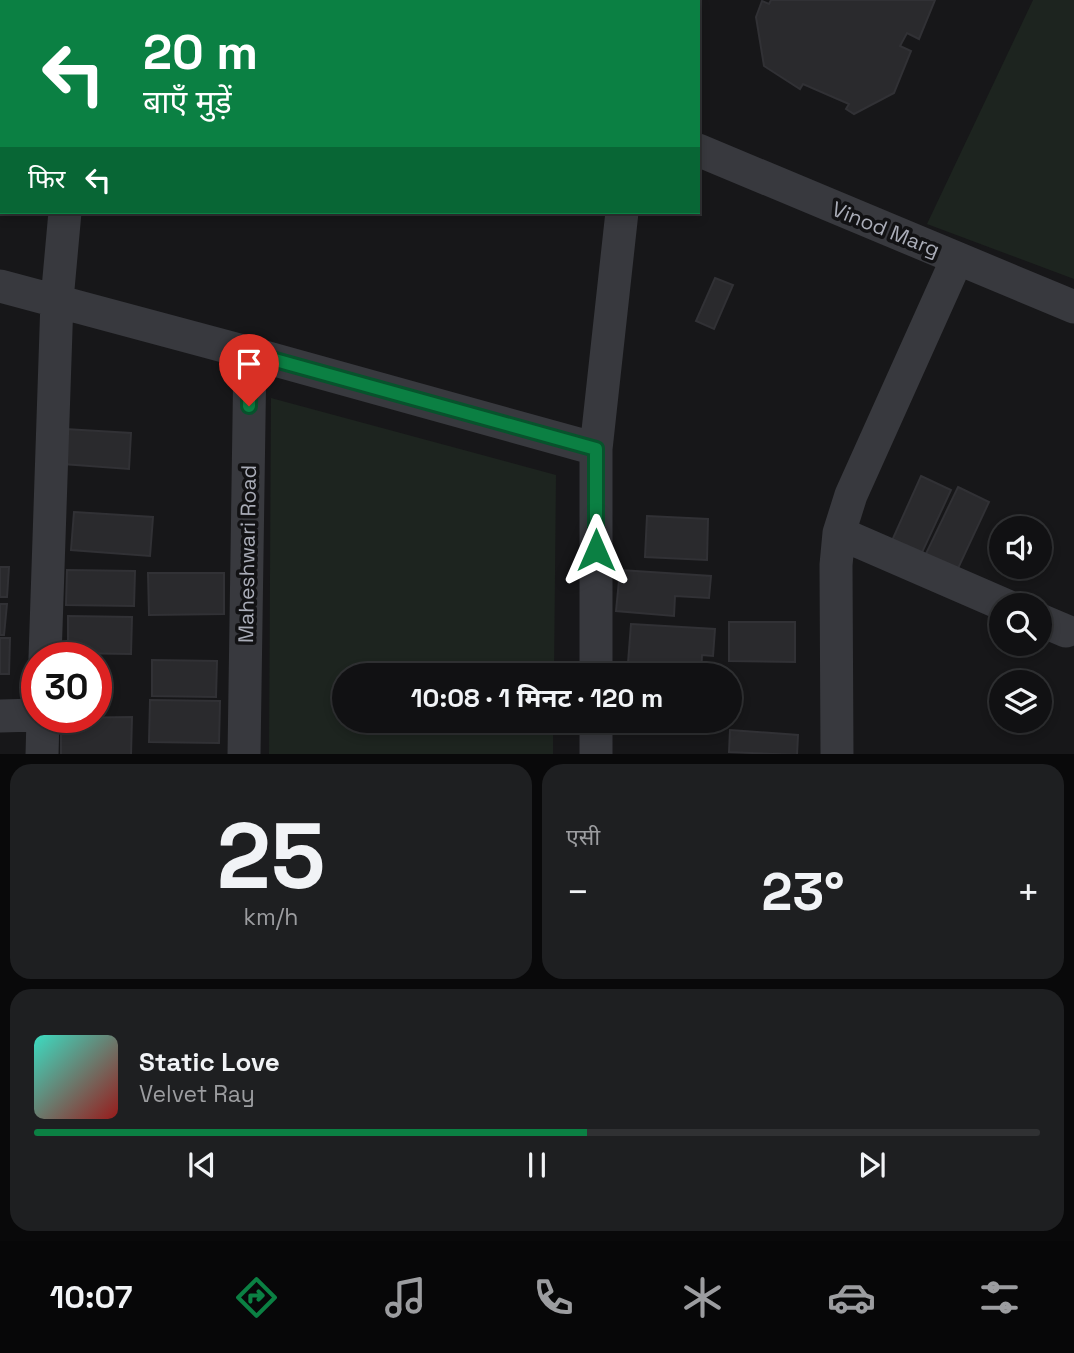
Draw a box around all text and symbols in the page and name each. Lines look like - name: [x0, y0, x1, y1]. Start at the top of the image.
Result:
- text: 20 m: [143, 21, 258, 83]
- icon: left: [28, 28, 119, 119]
- text: बाएँ मुड़ें: [143, 82, 232, 122]
- icon: left: [79, 161, 117, 199]
- text: फिर: [28, 162, 65, 196]
- street label: Vinod Marg: [828, 195, 944, 263]
- pin: [219, 334, 279, 406]
- icon: arrive: [230, 345, 268, 383]
- street label: Maheshwari Road: [232, 465, 262, 643]
- position arrow: [559, 513, 633, 587]
- map controls: [989, 516, 1052, 733]
- button: sound: [989, 516, 1052, 579]
- button: search: [989, 593, 1052, 656]
- speed limit sign: 30: [21, 642, 112, 733]
- button: layers: [989, 670, 1052, 733]
- text: 10:08 · 1 मिनट · 120 m: [411, 681, 663, 715]
- text: 25: [217, 798, 325, 915]
- text: एसी: [566, 822, 600, 852]
- text: 23°: [762, 859, 845, 925]
- text: −: [566, 868, 590, 916]
- text: +: [1016, 868, 1040, 916]
- text: km/h: [244, 902, 298, 932]
- text: Static Love: [139, 1045, 280, 1079]
- text: Velvet Ray: [139, 1079, 255, 1109]
- icon: previous: [183, 1146, 221, 1184]
- icon: pause: [518, 1146, 556, 1184]
- icon: next: [853, 1146, 891, 1184]
- icon: directions: [232, 1273, 281, 1322]
- icon: music: [381, 1273, 430, 1322]
- icon: phone: [529, 1273, 578, 1322]
- icon: climate: [678, 1273, 727, 1322]
- icon: car: [827, 1273, 876, 1322]
- icon: filters: [975, 1273, 1024, 1322]
- text: 10:07: [50, 1277, 132, 1317]

